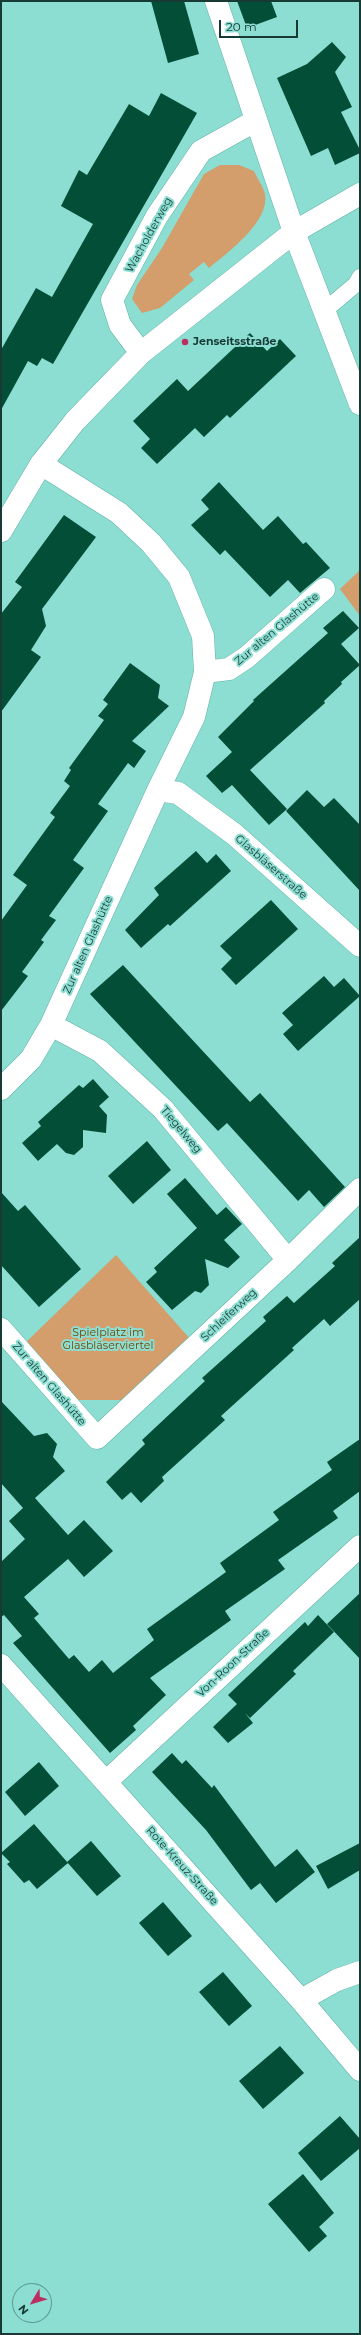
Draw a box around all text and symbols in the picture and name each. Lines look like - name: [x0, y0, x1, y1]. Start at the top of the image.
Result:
- scale bar: [221, 12, 300, 38]
- text: 20 m: [226, 19, 257, 34]
- street label: Wacholderweg: [123, 195, 175, 275]
- place label: Jenseitsstraße: [193, 335, 277, 349]
- marker: Jenseitsstraße: [180, 337, 190, 347]
- street label: Zur alten Glashütte: [232, 590, 322, 668]
- street label: Glasbläserstraße: [232, 832, 310, 902]
- street label: Zur alten Glashütte: [60, 894, 116, 996]
- street label: Tiegelweg: [158, 1104, 204, 1156]
- street label: Schleiferweg: [198, 1286, 260, 1344]
- park label: Spielplatz im Glasbläserviertel: [63, 1326, 153, 1352]
- street label: Zur alten Glashütte: [9, 1340, 89, 1428]
- street label: Von-Roon-Straße: [194, 1626, 272, 1700]
- street label: Rote-Kreuz-Straße: [143, 1824, 221, 1908]
- north arrow: [12, 2283, 52, 2323]
- text: N: [15, 2302, 32, 2318]

